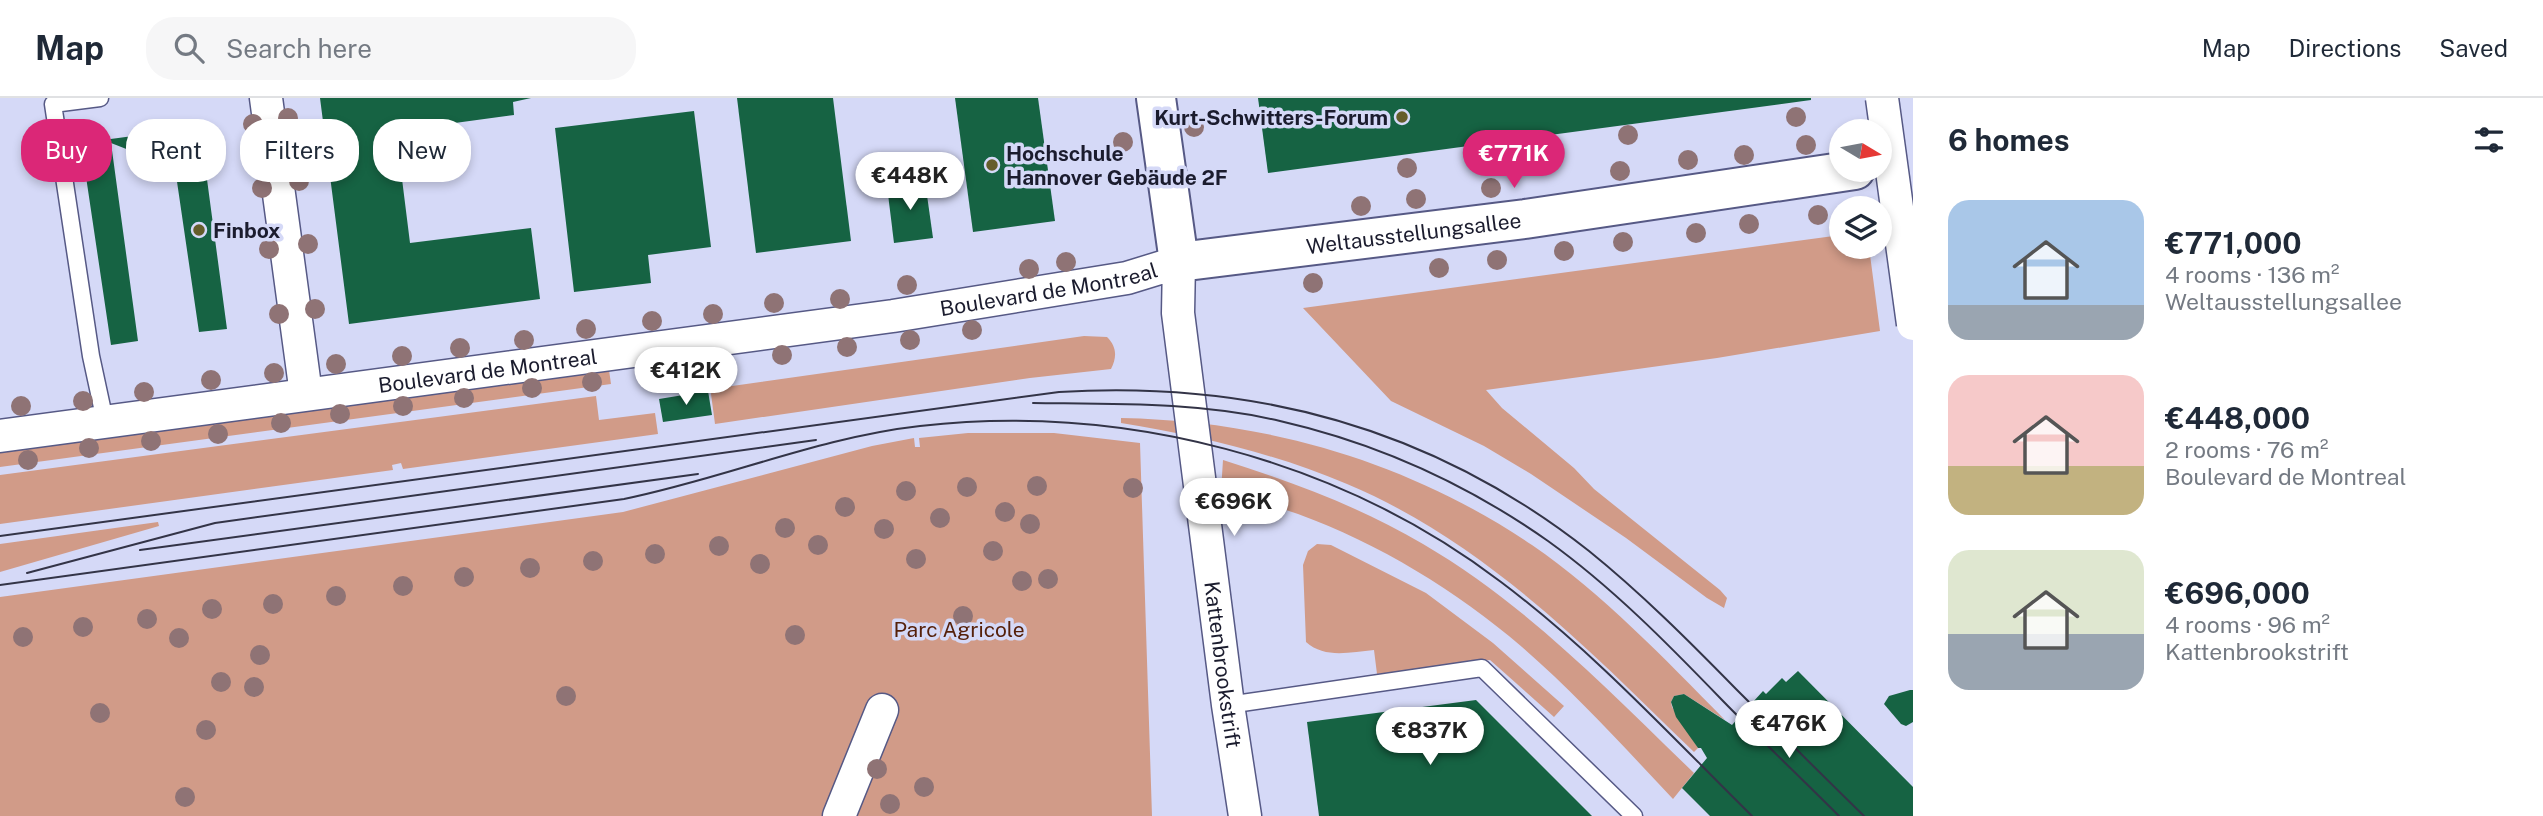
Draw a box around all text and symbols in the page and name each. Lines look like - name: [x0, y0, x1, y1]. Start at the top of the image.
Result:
- search box: [146, 17, 636, 80]
- text: Map: [35, 29, 104, 67]
- icon: search: [170, 29, 208, 67]
- text: Search here: [226, 33, 372, 64]
- text: Map: [2202, 34, 2251, 62]
- text: Directions: [2289, 34, 2401, 62]
- text: Saved: [2439, 34, 2508, 62]
- place label: Kurt-Schwitters-Forum: [1154, 105, 1388, 130]
- marker: Kurt-Schwitters-Forum: [1394, 109, 1410, 125]
- chip: Buy: [21, 119, 112, 182]
- chip: Rent: [126, 119, 226, 182]
- chip: Filters: [240, 119, 359, 182]
- chip: New: [373, 119, 471, 182]
- north arrow: [1829, 119, 1892, 182]
- map controls: [1829, 119, 1892, 259]
- icon: filters: [2470, 121, 2508, 159]
- text: 6 homes: [1948, 122, 2070, 158]
- pin: €771K: [1465, 130, 1563, 190]
- text: €771K: [1479, 139, 1549, 166]
- place label: Hochschule Hannover Gebäude 2F: [1006, 141, 1228, 190]
- pin: €448K: [861, 152, 959, 212]
- marker: Hochschule Hannover Gebäude 2F: [984, 157, 1000, 173]
- text: €448K: [871, 161, 949, 188]
- button: layers: [1829, 196, 1892, 259]
- street label: Weltausstellungsallee: [1305, 207, 1523, 259]
- place label: Finbox: [213, 218, 280, 243]
- marker: Finbox: [191, 222, 207, 238]
- text: €771,000: [2165, 225, 2302, 261]
- icon: home: [2004, 228, 2088, 312]
- street label: Boulevard de Montreal: [938, 257, 1161, 321]
- text: 4 rooms · 136 m²: [2165, 261, 2339, 288]
- text: Weltausstellungsallee: [2165, 288, 2402, 315]
- street label: Boulevard de Montreal: [377, 343, 599, 398]
- pin: €412K: [637, 348, 735, 407]
- text: €412K: [650, 356, 722, 383]
- text: €448,000: [2165, 400, 2310, 436]
- icon: home: [2004, 403, 2088, 487]
- text: 2 rooms · 76 m²: [2165, 436, 2328, 463]
- text: Boulevard de Montreal: [2165, 463, 2407, 490]
- pin: €696K: [1185, 478, 1283, 538]
- text: €696K: [1196, 487, 1272, 514]
- text: €696,000: [2165, 575, 2310, 611]
- icon: home: [2004, 578, 2088, 662]
- street label: Kattenbrookstrift: [1200, 580, 1247, 750]
- text: 4 rooms · 96 m²: [2165, 611, 2330, 638]
- park label: Parc Agricole: [893, 617, 1025, 642]
- text: Kattenbrookstrift: [2165, 638, 2349, 665]
- pin: €476K: [1740, 700, 1838, 760]
- pin: €837K: [1381, 708, 1479, 767]
- text: €476K: [1751, 709, 1827, 736]
- text: €837K: [1392, 716, 1468, 743]

